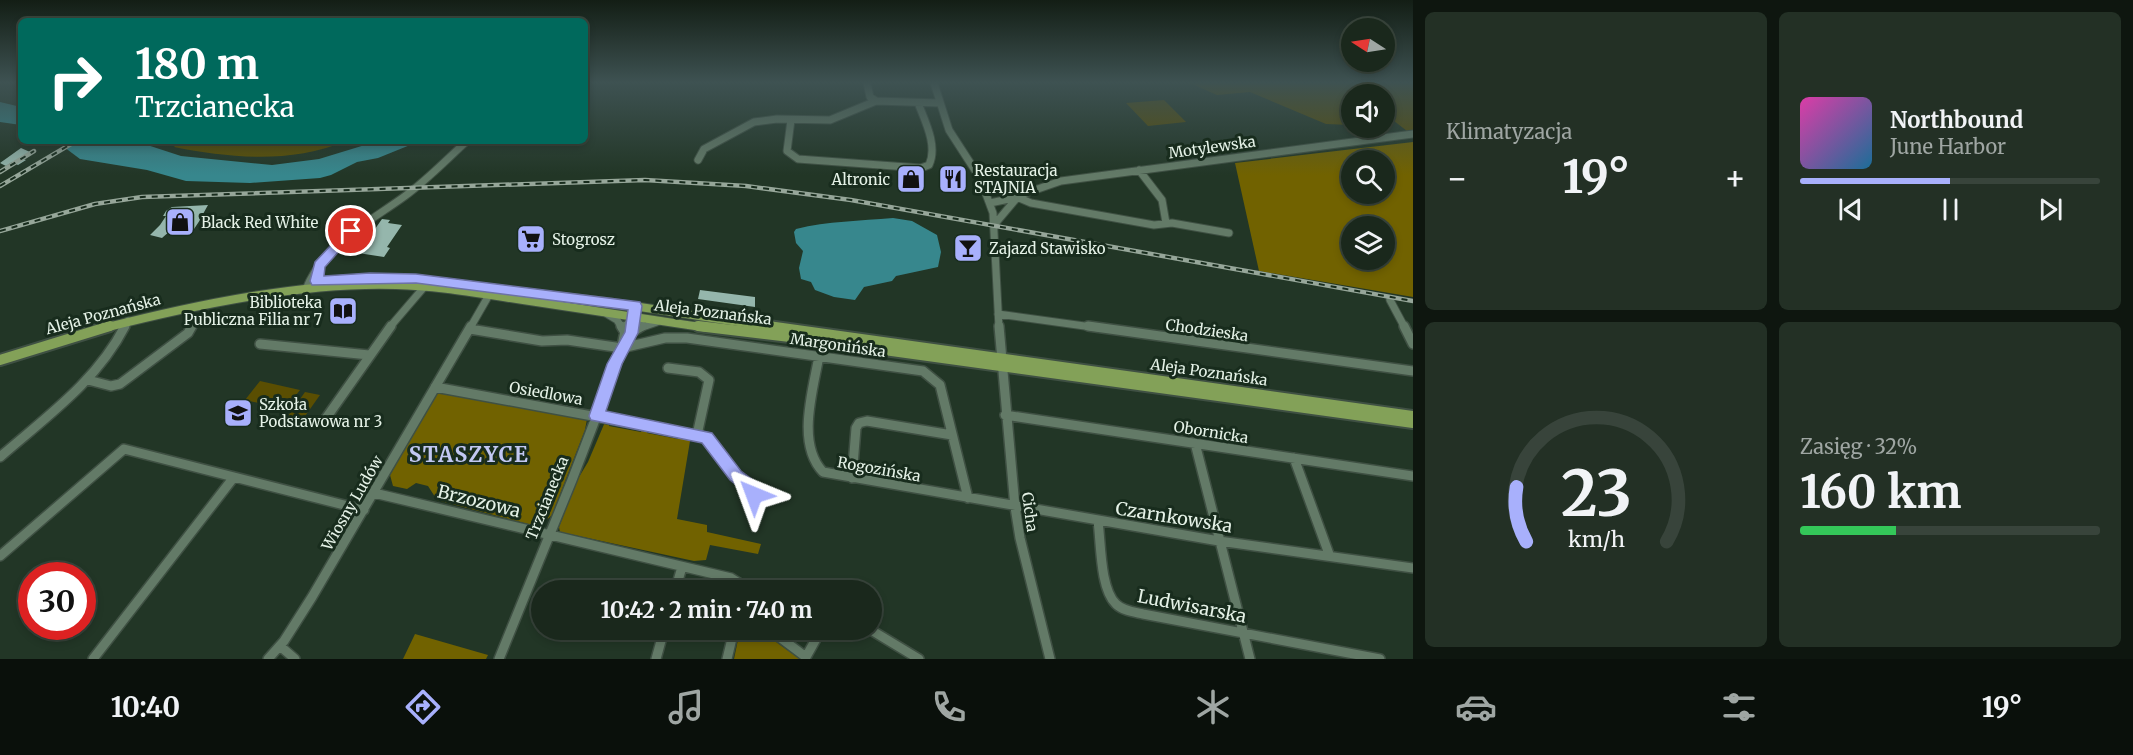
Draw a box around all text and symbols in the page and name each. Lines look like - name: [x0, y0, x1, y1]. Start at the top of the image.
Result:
- north arrow: [1341, 18, 1395, 72]
- map controls: [1341, 18, 1395, 270]
- text: 180 m: [135, 38, 259, 90]
- icon: right: [36, 42, 114, 120]
- button: sound: [1341, 84, 1395, 138]
- text: Trzcianecka: [135, 90, 295, 124]
- text: Northbound: [1890, 106, 2023, 134]
- text: Klimatyzacja: [1446, 119, 1572, 144]
- street label: Motylewska: [1167, 131, 1257, 163]
- text: June Harbor: [1890, 134, 2006, 159]
- text: 19°: [1562, 149, 1630, 205]
- button: search: [1341, 150, 1395, 204]
- text: −: [1446, 158, 1468, 199]
- text: +: [1724, 158, 1746, 199]
- place label: Restauracja STAJNIA: [974, 161, 1058, 197]
- shop icon: Altronic: [895, 163, 927, 195]
- restaurant icon: Restauracja STAJNIA: [937, 163, 969, 195]
- place label: Altronic: [830, 170, 890, 189]
- icon: previous: [1834, 193, 1867, 226]
- icon: pause: [1934, 193, 1967, 226]
- icon: next: [2034, 193, 2067, 226]
- pin: [325, 205, 376, 256]
- shop icon: Black Red White: [164, 206, 196, 238]
- place label: Black Red White: [201, 213, 318, 232]
- icon: arrive: [334, 214, 367, 247]
- button: layers: [1341, 216, 1395, 270]
- supermarket icon: Stogrosz: [515, 223, 547, 255]
- place label: Stogrosz: [552, 230, 615, 249]
- bar icon: Zajazd Stawisko: [952, 232, 984, 264]
- place label: Zajazd Stawisko: [989, 239, 1106, 258]
- street label: Aleja Poznańska: [42, 290, 163, 339]
- place label: Biblioteka Publiczna Filia nr 7: [184, 293, 322, 329]
- library icon: Biblioteka Publiczna Filia nr 7: [327, 295, 359, 327]
- street label: Aleja Poznańska: [652, 295, 773, 329]
- street label: Chodzieska: [1164, 315, 1250, 345]
- street label: Margonińska: [789, 329, 887, 361]
- street label: Aleja Poznańska: [1148, 354, 1269, 390]
- street label: Osiedlowa: [508, 377, 584, 409]
- place label: Szkoła Podstawowa nr 3: [259, 395, 382, 431]
- school or university icon: Szkoła Podstawowa nr 3: [222, 397, 254, 429]
- street label: Obornicka: [1172, 417, 1250, 447]
- text: Zasięg · 32%: [1800, 434, 1917, 459]
- district label: STASZYCE: [409, 441, 529, 468]
- street label: Wiosny Ludów: [317, 452, 387, 555]
- street label: Rogozińska: [836, 452, 922, 486]
- street label: Trzcianecka: [522, 453, 572, 543]
- text: 23: [1561, 455, 1631, 533]
- position arrow: [722, 463, 786, 527]
- text: 160 km: [1800, 464, 1962, 520]
- street label: Brzozowa: [435, 480, 523, 523]
- street label: Cicha: [1018, 491, 1042, 533]
- street label: Czarnkowska: [1114, 496, 1234, 538]
- text: km/h: [1568, 526, 1624, 553]
- speed limit sign: 30: [18, 562, 96, 640]
- street label: Ludwisarska: [1136, 584, 1249, 628]
- text: 10:42 · 2 min · 740 m: [601, 596, 812, 624]
- icon: directions: [402, 686, 444, 728]
- icon: music: [665, 686, 707, 728]
- icon: phone: [928, 686, 970, 728]
- icon: climate: [1192, 686, 1234, 728]
- icon: car: [1455, 686, 1497, 728]
- icon: filters: [1718, 686, 1760, 728]
- text: 10:40: [111, 690, 180, 724]
- text: 19°: [1982, 690, 2022, 724]

